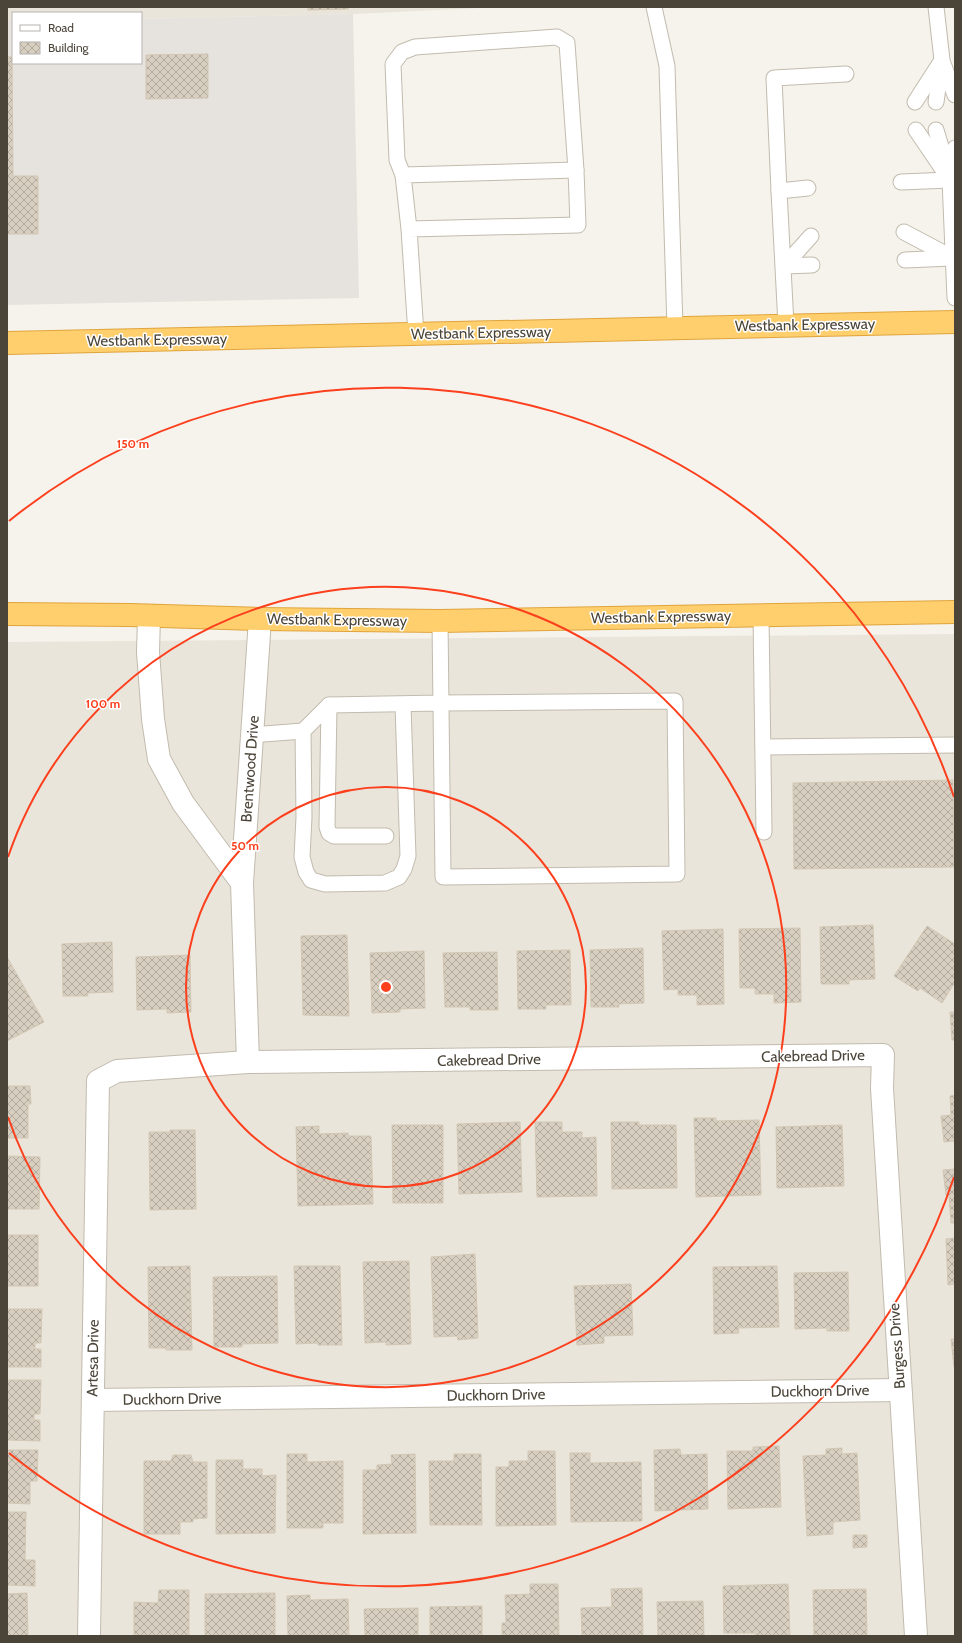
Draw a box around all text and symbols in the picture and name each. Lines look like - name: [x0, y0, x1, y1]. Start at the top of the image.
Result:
- legend: [12, 12, 142, 64]
- text: Road: [48, 20, 74, 35]
- text: Building: [48, 40, 90, 55]
- street label: Westbank Expressway: [735, 315, 876, 335]
- street label: Westbank Expressway: [411, 323, 552, 343]
- street label: Westbank Expressway: [87, 330, 228, 350]
- text: 150 m: [117, 436, 149, 451]
- street label: Westbank Expressway: [591, 607, 732, 627]
- street label: Westbank Expressway: [267, 610, 408, 630]
- text: 100 m: [86, 696, 120, 711]
- street label: Brentwood Drive: [237, 715, 263, 823]
- text: 50 m: [231, 838, 259, 853]
- centre of rings: [379, 980, 393, 994]
- street label: Cakebread Drive: [761, 1046, 865, 1066]
- street label: Cakebread Drive: [437, 1050, 541, 1070]
- street label: Burgess Drive: [885, 1302, 909, 1390]
- street label: Artesa Drive: [83, 1319, 103, 1397]
- street label: Duckhorn Drive: [770, 1381, 870, 1401]
- street label: Duckhorn Drive: [446, 1385, 546, 1405]
- street label: Duckhorn Drive: [122, 1389, 222, 1409]

